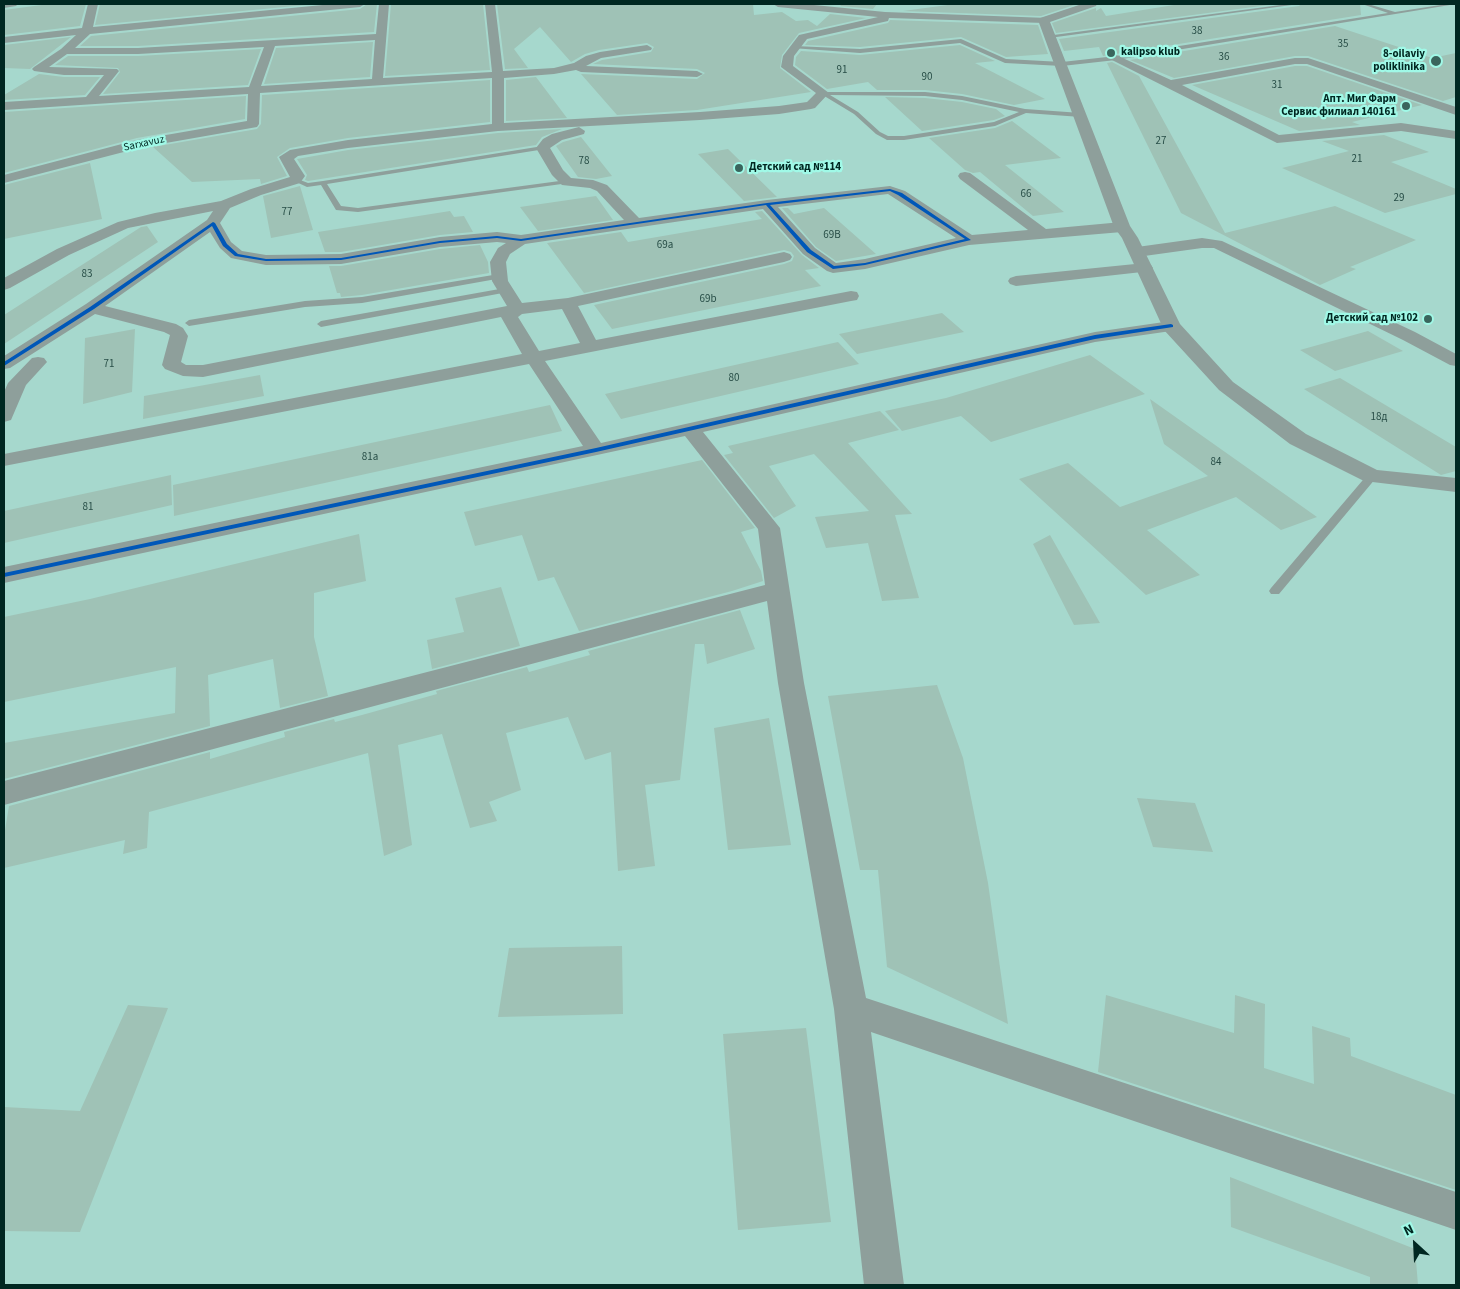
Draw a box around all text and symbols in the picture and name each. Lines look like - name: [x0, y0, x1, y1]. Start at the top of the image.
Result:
- house number: 38: [1192, 25, 1202, 39]
- house number: 35: [1338, 38, 1348, 52]
- place label: kalipso klub: [1121, 46, 1180, 60]
- marker: kalipso klub: [1105, 47, 1117, 59]
- place label: 8-oilaviy poliklinika: [1373, 48, 1425, 74]
- house number: 36: [1219, 51, 1229, 65]
- marker: 8-oilaviy poliklinika: [1429, 54, 1443, 68]
- house number: 91: [837, 64, 847, 78]
- house number: 90: [922, 71, 932, 85]
- house number: 31: [1272, 79, 1282, 93]
- place label: Апт. Миг Фарм Сервис филиал 140161: [1281, 93, 1396, 119]
- marker: Апт. Миг Фарм Сервис филиал 140161: [1400, 100, 1412, 112]
- street label: Sarxavuz: [122, 133, 166, 155]
- house number: 27: [1156, 135, 1166, 149]
- house number: 21: [1352, 153, 1362, 167]
- house number: 78: [579, 155, 589, 169]
- place label: Детский сад №114: [749, 161, 841, 175]
- marker: Детский сад №114: [733, 162, 745, 174]
- house number: 66: [1021, 188, 1031, 202]
- house number: 29: [1394, 192, 1404, 206]
- house number: 77: [282, 206, 292, 220]
- house number: 69В: [823, 229, 841, 243]
- house number: 69a: [657, 239, 673, 253]
- house number: 83: [82, 268, 92, 282]
- house number: 69b: [699, 293, 717, 307]
- place label: Детский сад №102: [1326, 312, 1418, 326]
- marker: Детский сад №102: [1422, 313, 1434, 325]
- house number: 71: [104, 358, 114, 372]
- house number: 80: [729, 372, 739, 386]
- house number: 18д: [1371, 411, 1387, 425]
- house number: 81a: [362, 451, 378, 465]
- house number: 84: [1211, 456, 1221, 470]
- house number: 81: [83, 501, 93, 515]
- north arrow: [1390, 1219, 1440, 1269]
- text: N: [1400, 1219, 1417, 1241]

